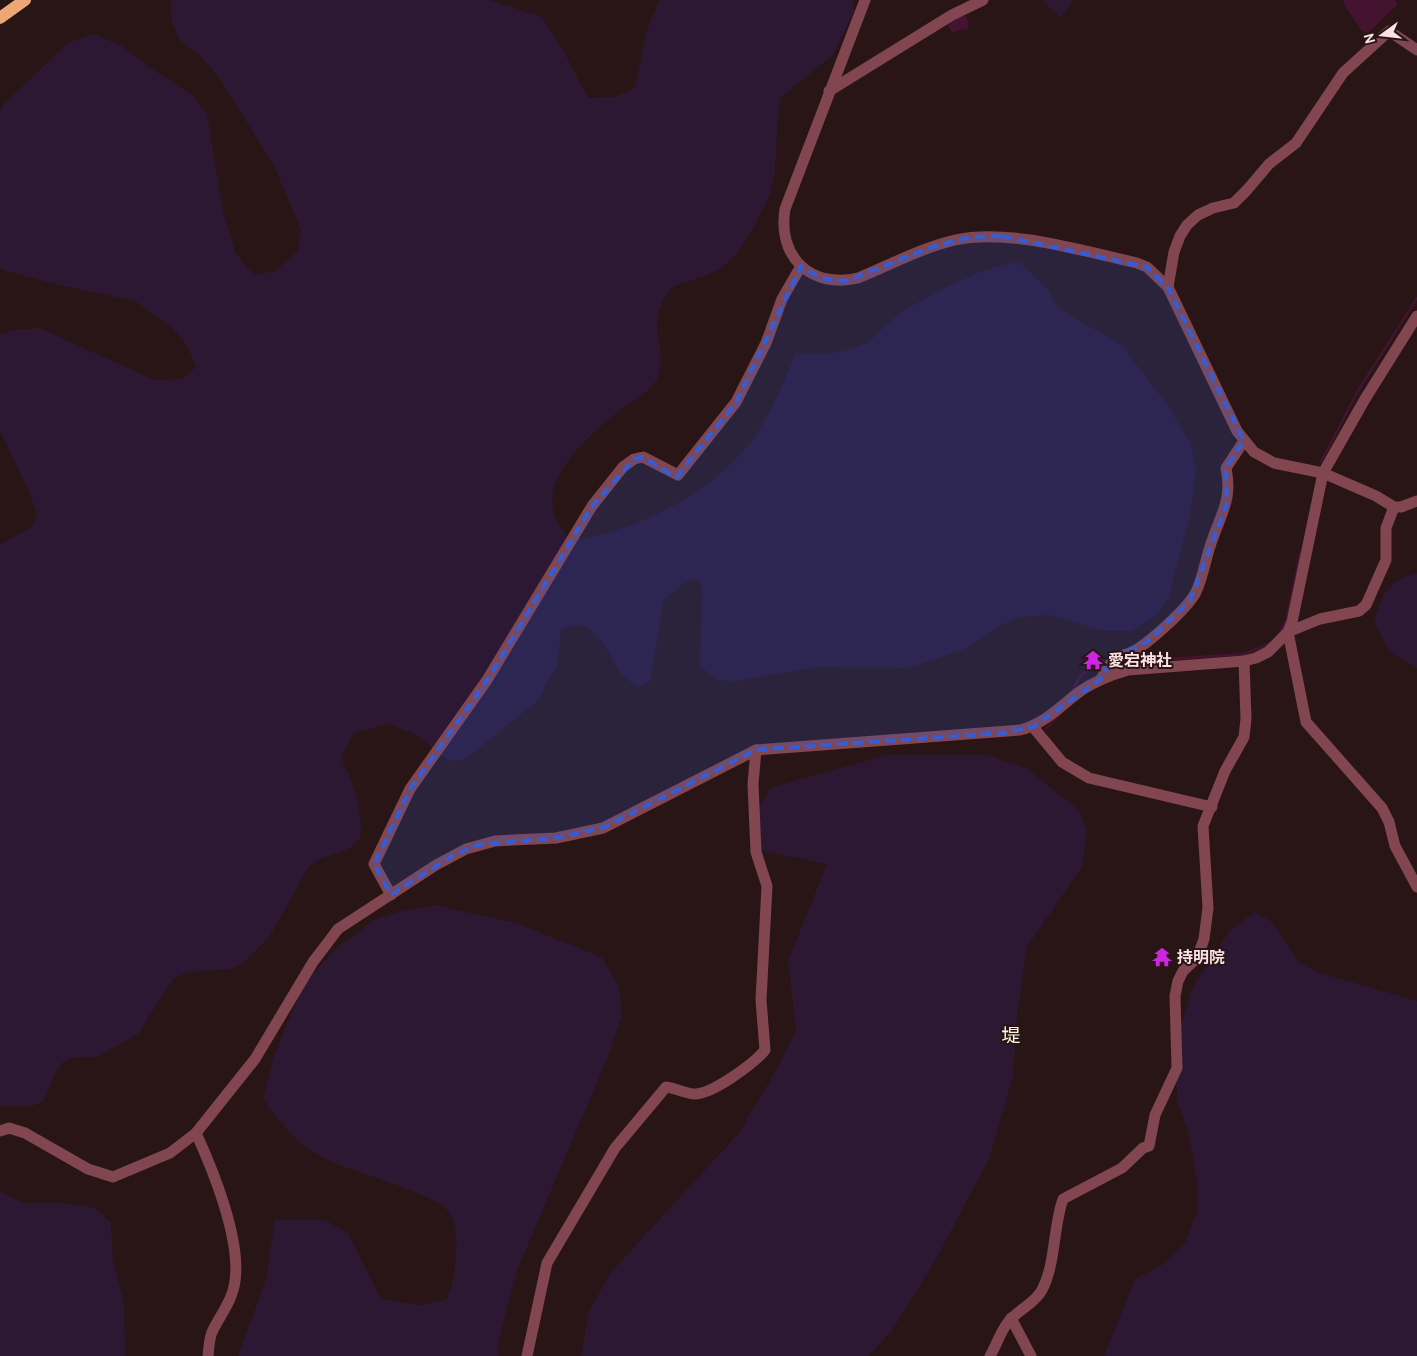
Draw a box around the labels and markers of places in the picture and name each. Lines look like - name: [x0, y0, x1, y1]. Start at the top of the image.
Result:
- temple icon: 愛宕神社: [1082, 649, 1104, 671]
- place label: 愛宕神社: [1108, 651, 1172, 672]
- temple icon: 持明院: [1151, 946, 1173, 968]
- place label: 持明院: [1177, 948, 1225, 969]

